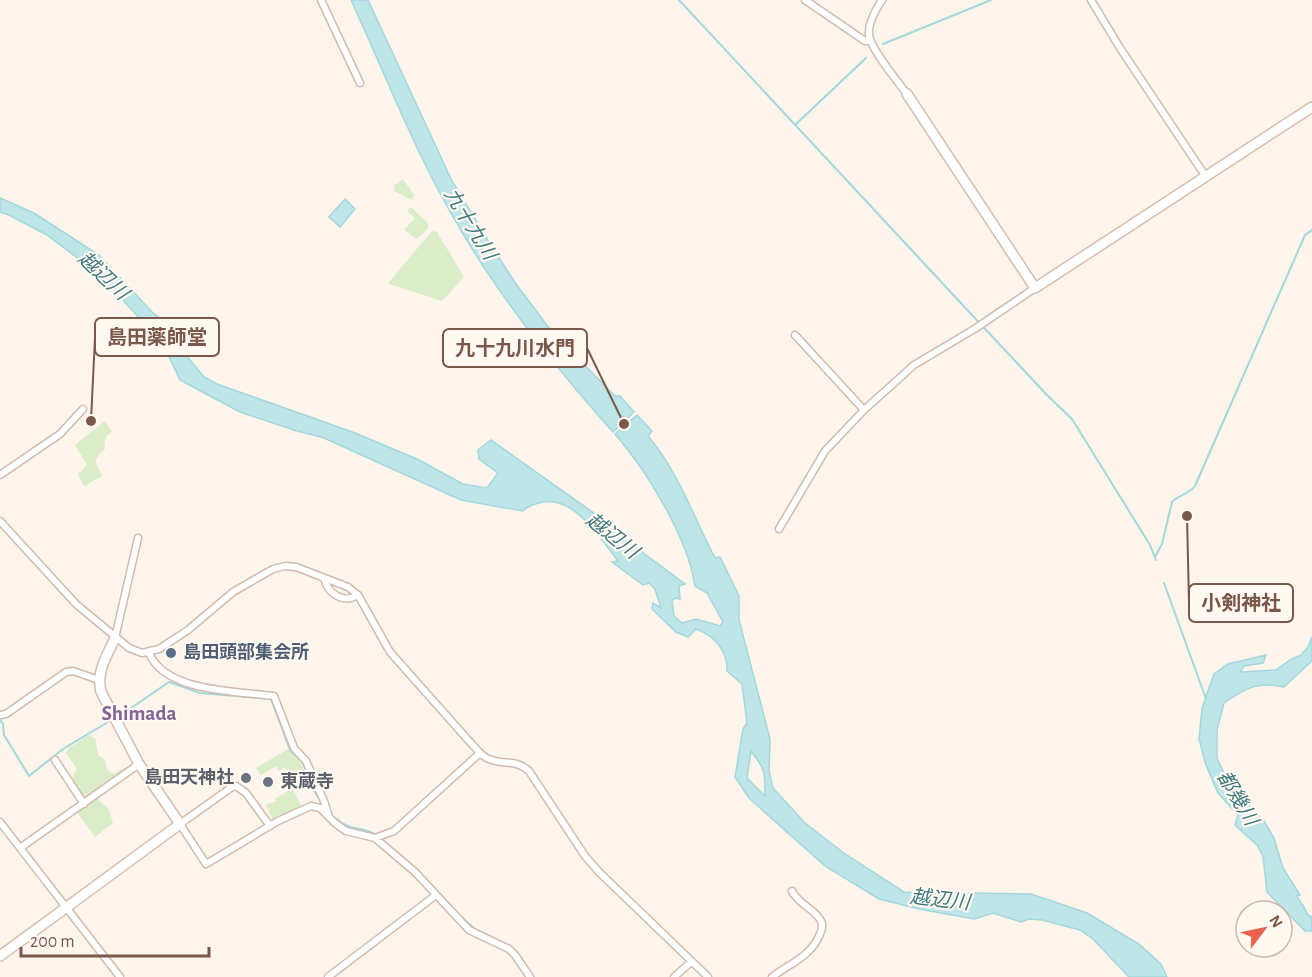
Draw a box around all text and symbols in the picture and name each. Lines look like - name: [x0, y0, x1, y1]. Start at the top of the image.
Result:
- water label: 九十九川: [440, 184, 502, 265]
- water label: 越辺川: [74, 247, 134, 305]
- callout: 島田薬師堂: [95, 318, 219, 356]
- text: 島田薬師堂: [107, 326, 207, 348]
- callout: 九十九川水門: [443, 329, 587, 367]
- text: 九十九川水門: [455, 338, 575, 359]
- water label: 越辺川: [582, 509, 644, 564]
- callout: 小剣神社: [1189, 584, 1293, 622]
- text: 小剣神社: [1201, 592, 1281, 614]
- place label: 島田頭部集会所: [183, 642, 309, 662]
- marker: 島田頭部集会所: [164, 646, 178, 660]
- district label: Shimada: [101, 703, 177, 724]
- place label: 島田天神社: [144, 767, 234, 787]
- water label: 都幾川: [1213, 767, 1263, 831]
- marker: 島田天神社: [239, 771, 253, 785]
- place label: 東蔵寺: [280, 772, 334, 791]
- marker: 東蔵寺: [261, 775, 275, 789]
- water label: 越辺川: [909, 886, 973, 913]
- north arrow: [1234, 899, 1294, 959]
- text: N: [1266, 913, 1286, 931]
- scale bar: [21, 920, 208, 958]
- text: 200 m: [30, 933, 75, 951]

